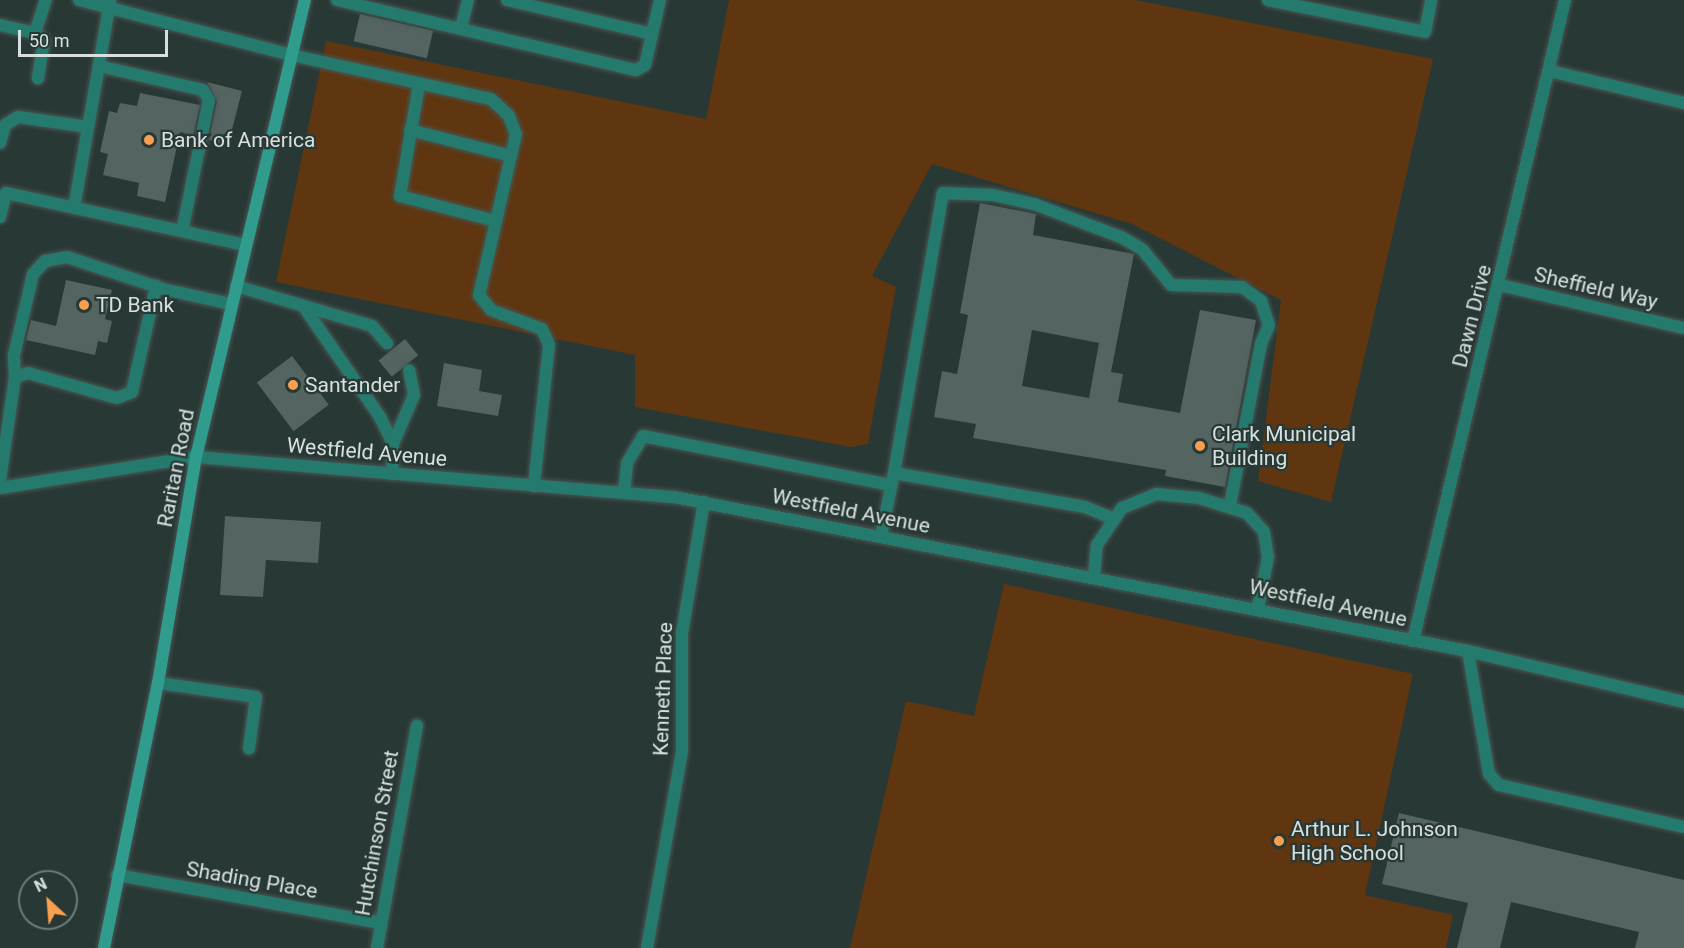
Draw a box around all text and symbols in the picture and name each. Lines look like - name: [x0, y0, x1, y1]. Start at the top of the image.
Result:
- scale bar: [21, 18, 171, 56]
- text: 50 m: [29, 30, 69, 51]
- place label: Bank of America: [161, 127, 315, 153]
- marker: Bank of America: [142, 133, 156, 147]
- street label: Dawn Drive: [1447, 262, 1497, 370]
- street label: Sheffield Way: [1532, 262, 1660, 314]
- place label: TD Bank: [96, 292, 174, 318]
- marker: TD Bank: [77, 298, 91, 312]
- place label: Santander: [305, 372, 400, 398]
- marker: Santander: [286, 378, 300, 392]
- street label: Raritan Road: [152, 407, 200, 529]
- place label: Clark Municipal Building: [1212, 421, 1356, 471]
- street label: Westfield Avenue: [286, 432, 448, 472]
- marker: Clark Municipal Building: [1193, 439, 1207, 453]
- street label: Westfield Avenue: [770, 483, 932, 539]
- street label: Westfield Avenue: [1247, 574, 1409, 632]
- street label: Kenneth Place: [648, 622, 678, 756]
- street label: Hutchinson Street: [350, 748, 404, 918]
- place label: Arthur L. Johnson High School: [1291, 816, 1458, 866]
- marker: Arthur L. Johnson High School: [1272, 834, 1286, 848]
- street label: Shading Place: [184, 856, 320, 904]
- north arrow: [18, 870, 78, 930]
- text: N: [32, 874, 50, 896]

